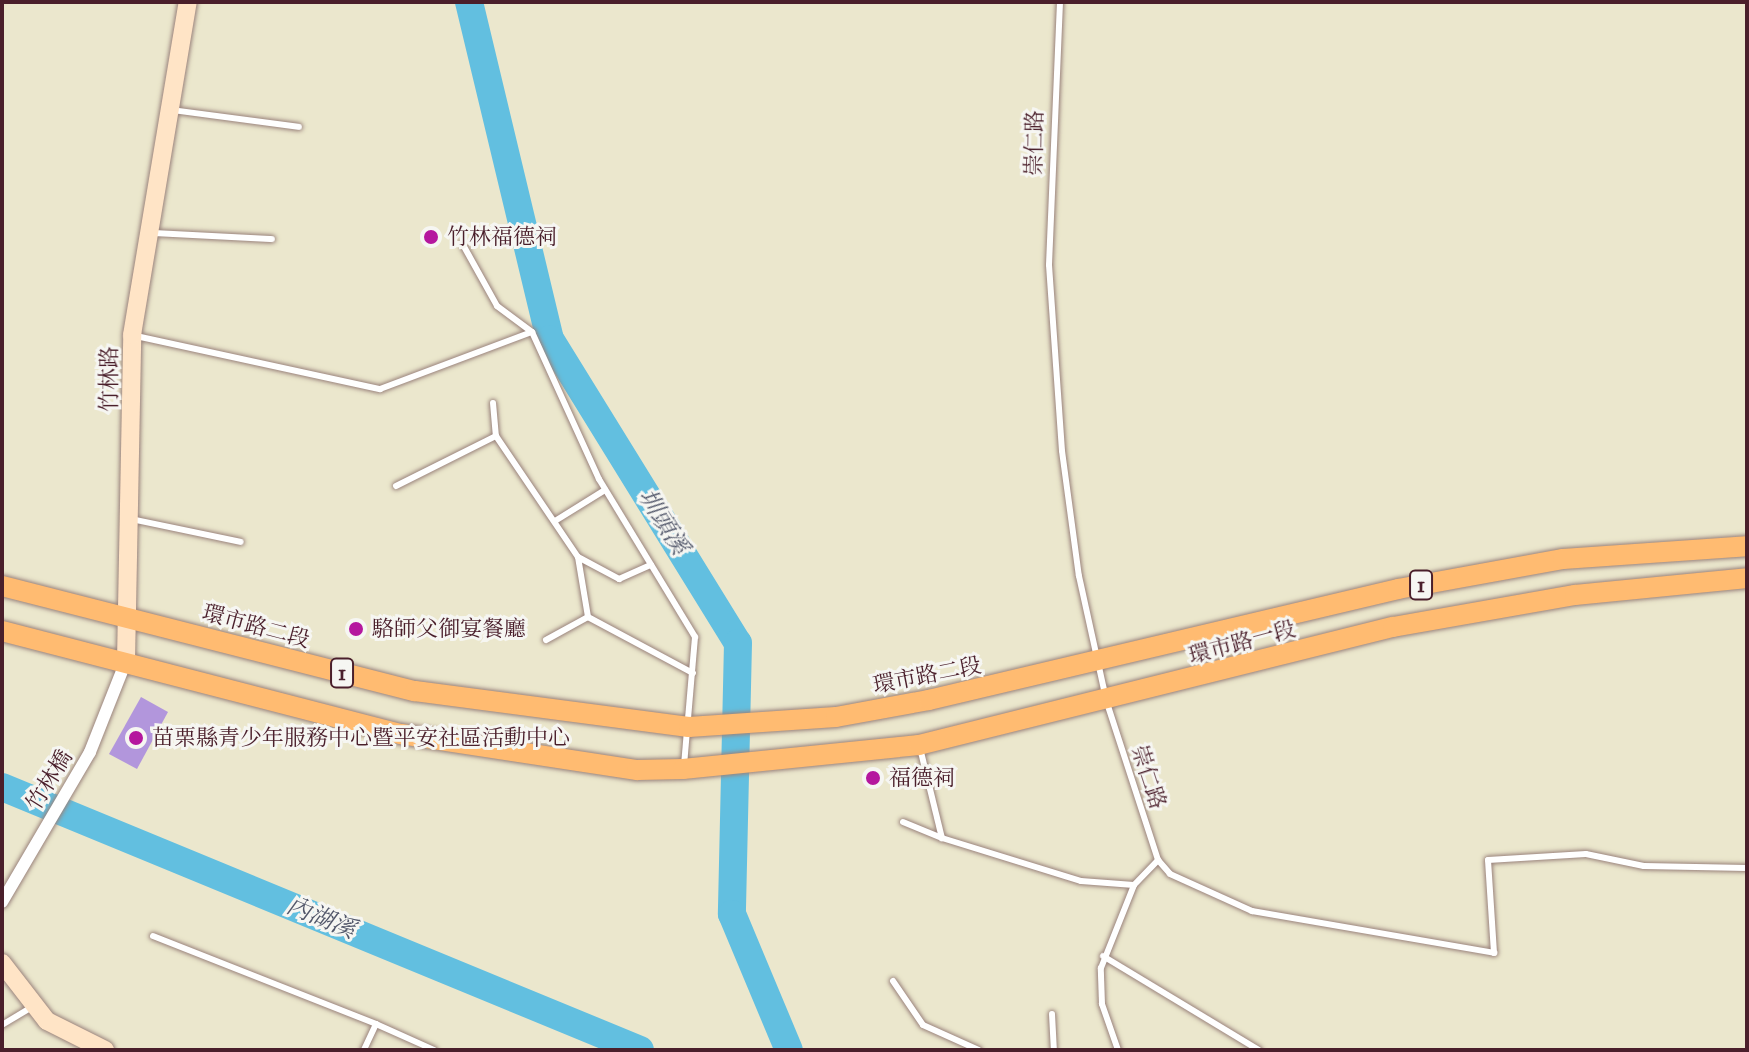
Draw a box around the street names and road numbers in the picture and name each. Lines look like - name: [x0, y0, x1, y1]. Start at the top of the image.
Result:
- street label: 崇仁路: [1020, 110, 1048, 176]
- street label: 竹林路: [96, 346, 122, 412]
- road number: 1: [1409, 569, 1433, 601]
- street label: 環市路二段: [199, 599, 313, 653]
- street label: 環市路一段: [1185, 615, 1299, 669]
- street label: 環市路二段: [870, 652, 984, 698]
- road number: 1: [330, 657, 354, 689]
- street label: 崇仁路: [1126, 742, 1172, 812]
- street label: 竹林橋: [20, 745, 78, 815]

